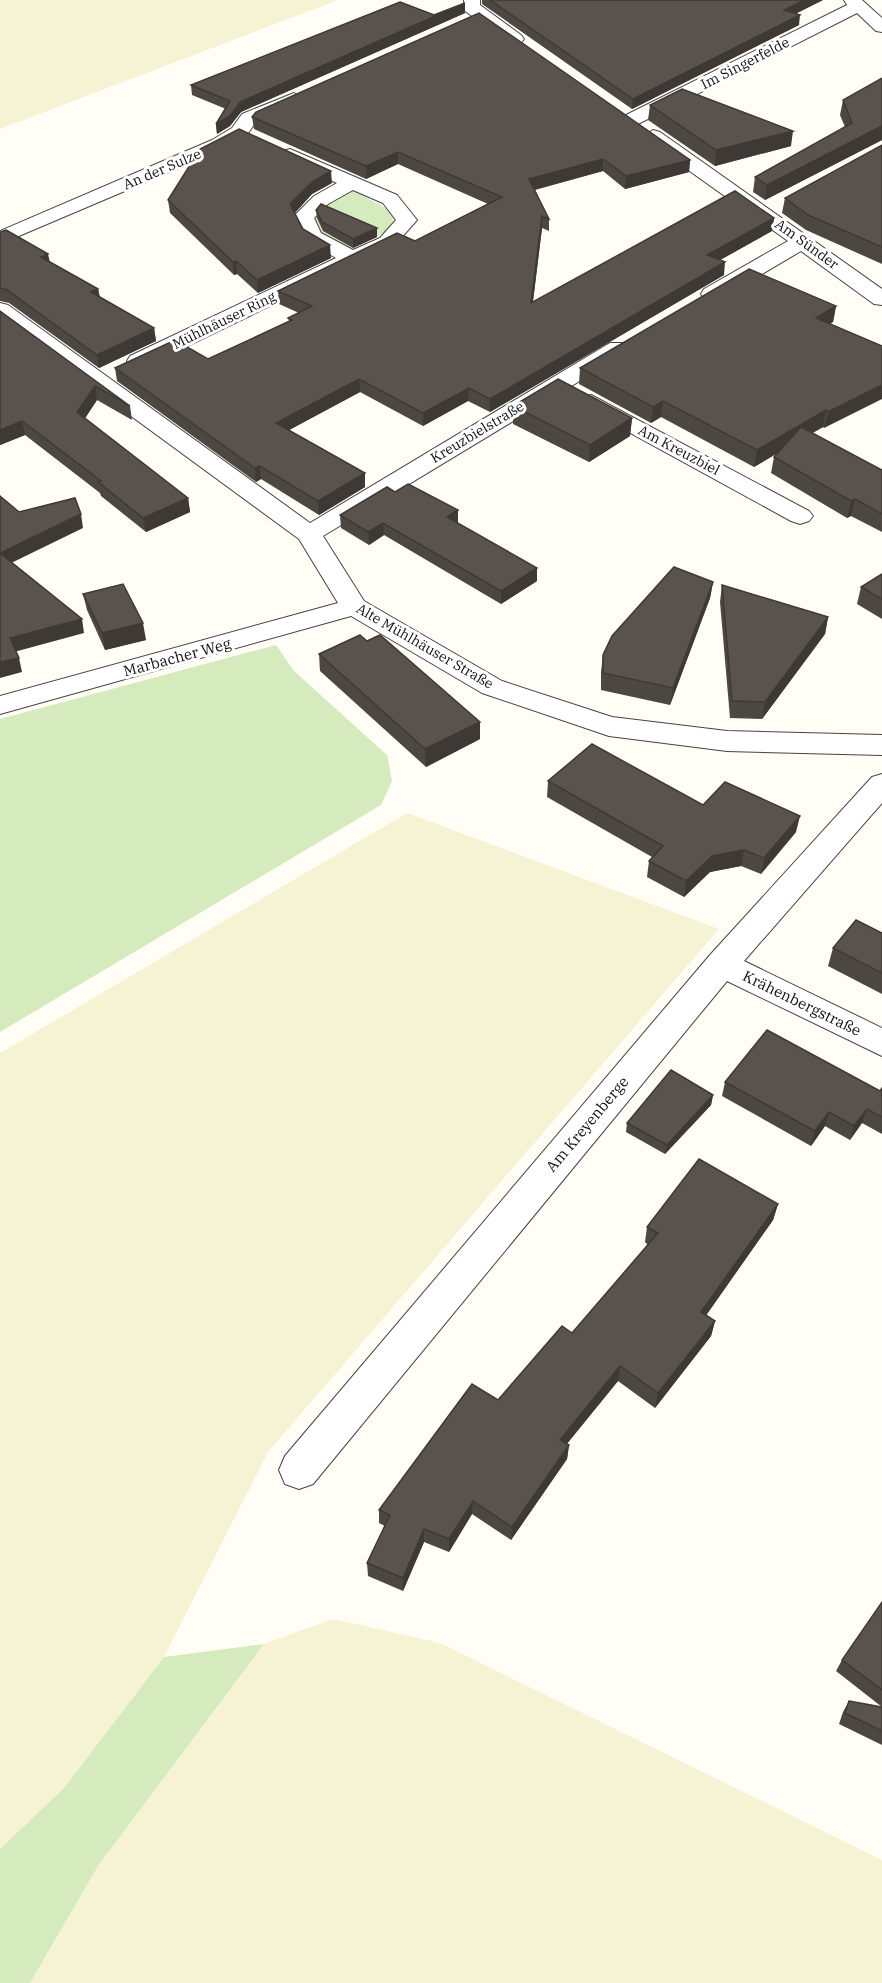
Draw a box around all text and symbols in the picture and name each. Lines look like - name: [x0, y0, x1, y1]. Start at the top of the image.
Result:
- street label: Im Singerfelde: [698, 33, 792, 93]
- street label: An der Sulze: [120, 145, 204, 193]
- street label: Am Sünder: [772, 215, 843, 274]
- street label: Mühlhäuser Ring: [169, 287, 279, 353]
- street label: Kreuzbielstraße: [427, 397, 527, 467]
- street label: Am Kreuzbiel: [635, 421, 723, 479]
- street label: Alte Mühlhäuser Straße: [353, 599, 497, 693]
- street label: Marbacher Weg: [121, 634, 233, 680]
- street label: Krähenbergstraße: [740, 966, 864, 1040]
- street label: Am Kreyenberge: [542, 1072, 632, 1176]

